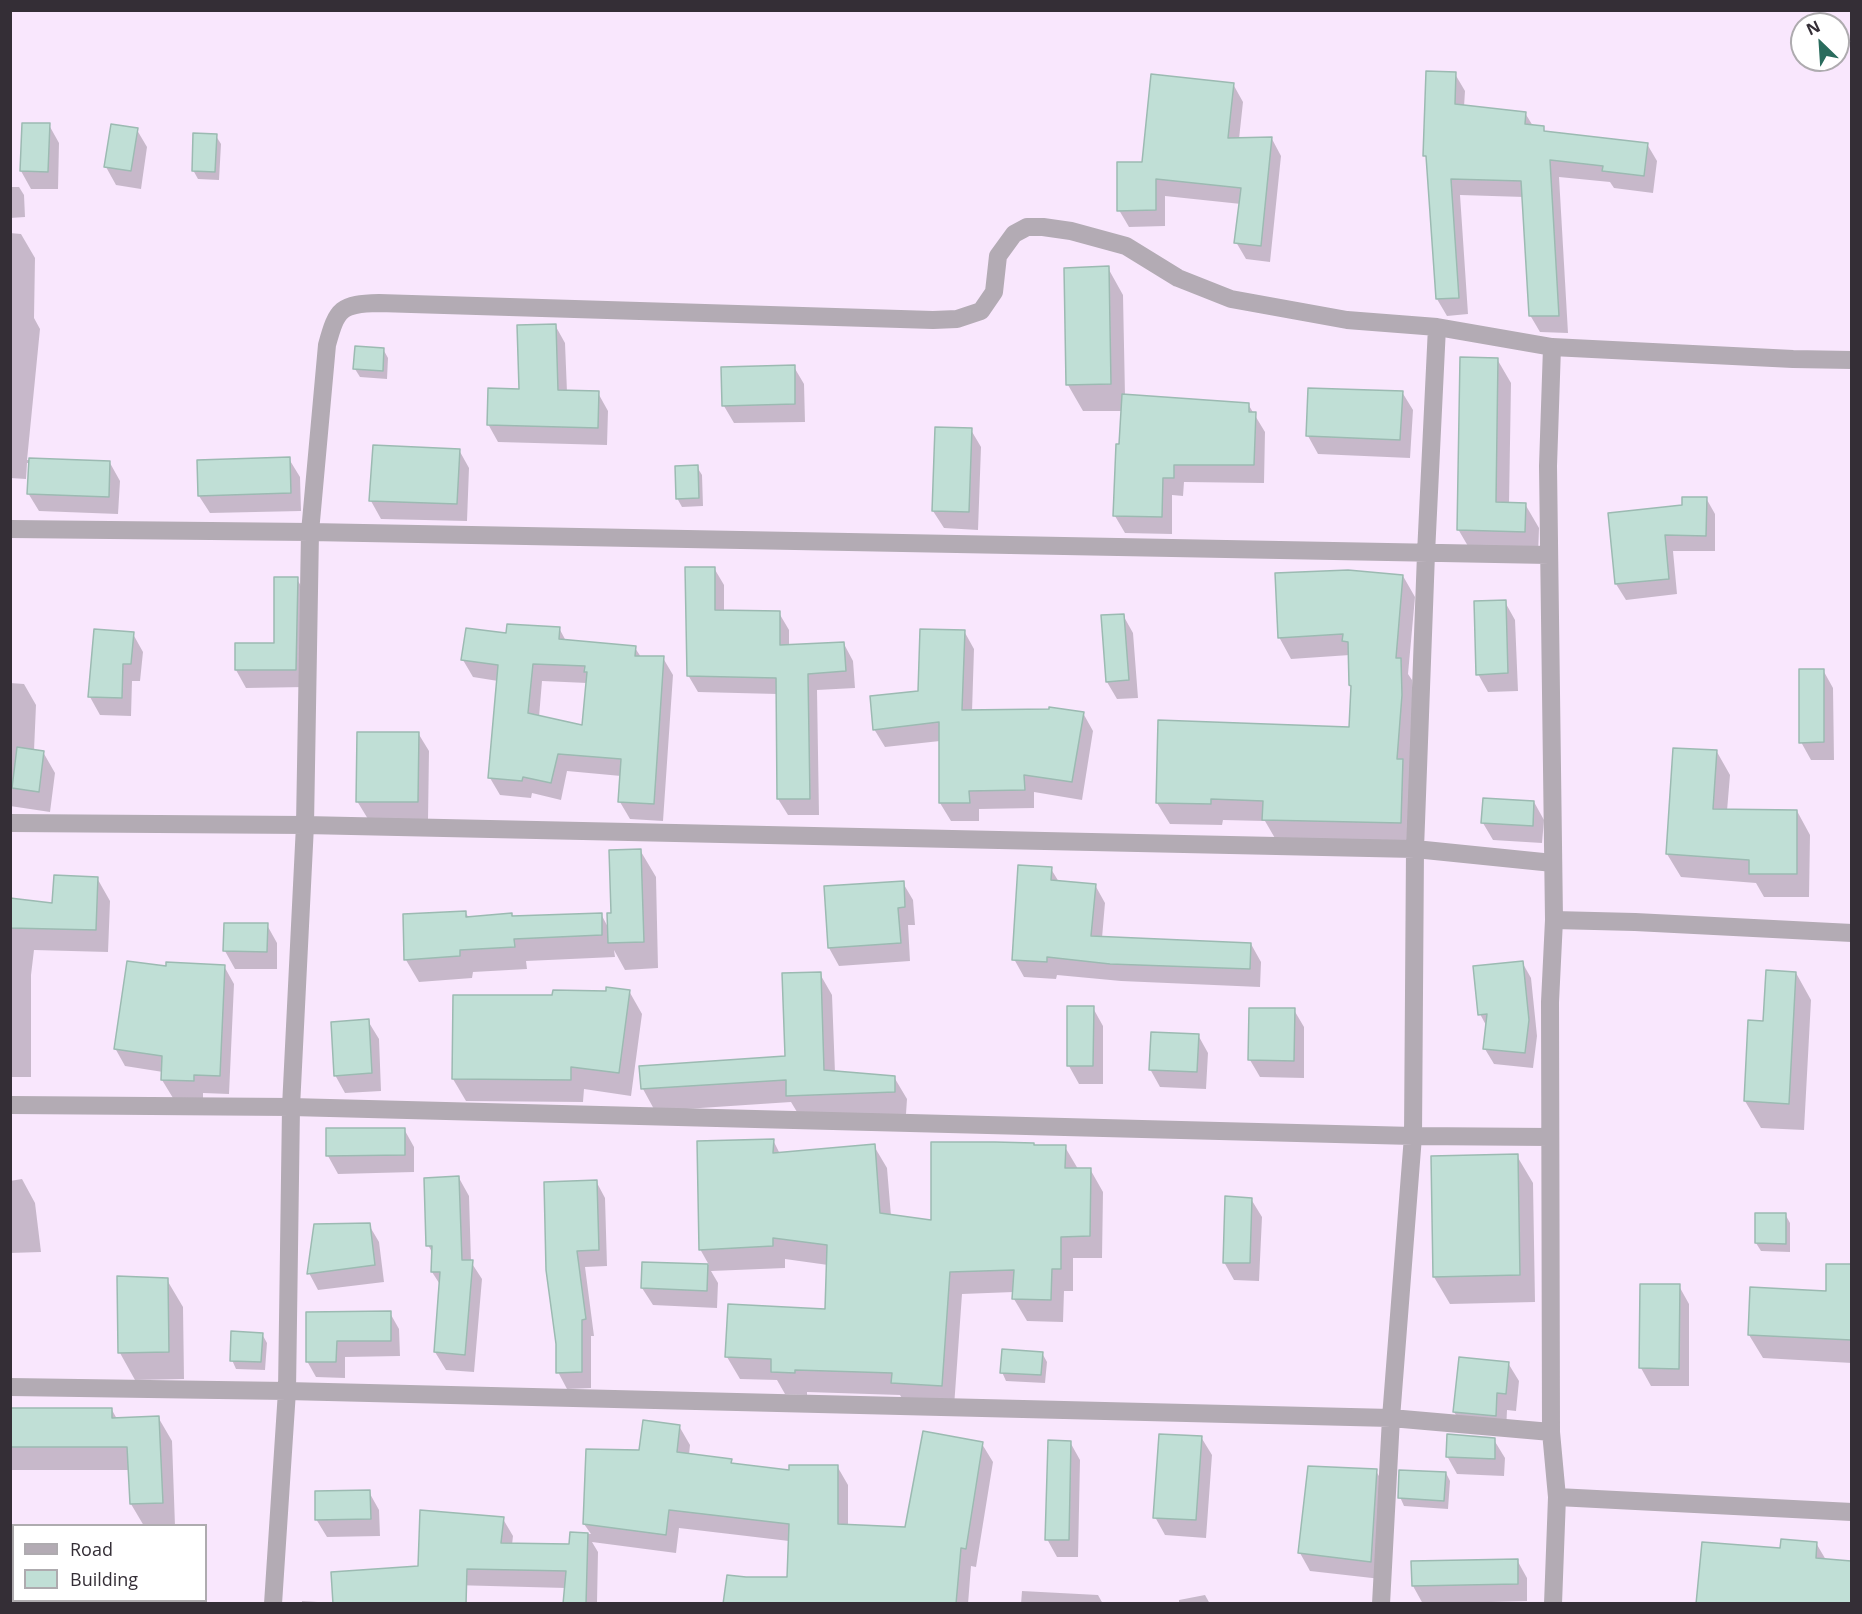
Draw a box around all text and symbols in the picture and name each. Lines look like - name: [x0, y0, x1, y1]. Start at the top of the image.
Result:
- north arrow: [1790, 12, 1850, 72]
- text: N: [1803, 15, 1824, 40]
- legend: [12, 1524, 207, 1602]
- text: Road: [70, 1537, 113, 1561]
- text: Building: [70, 1567, 138, 1591]

